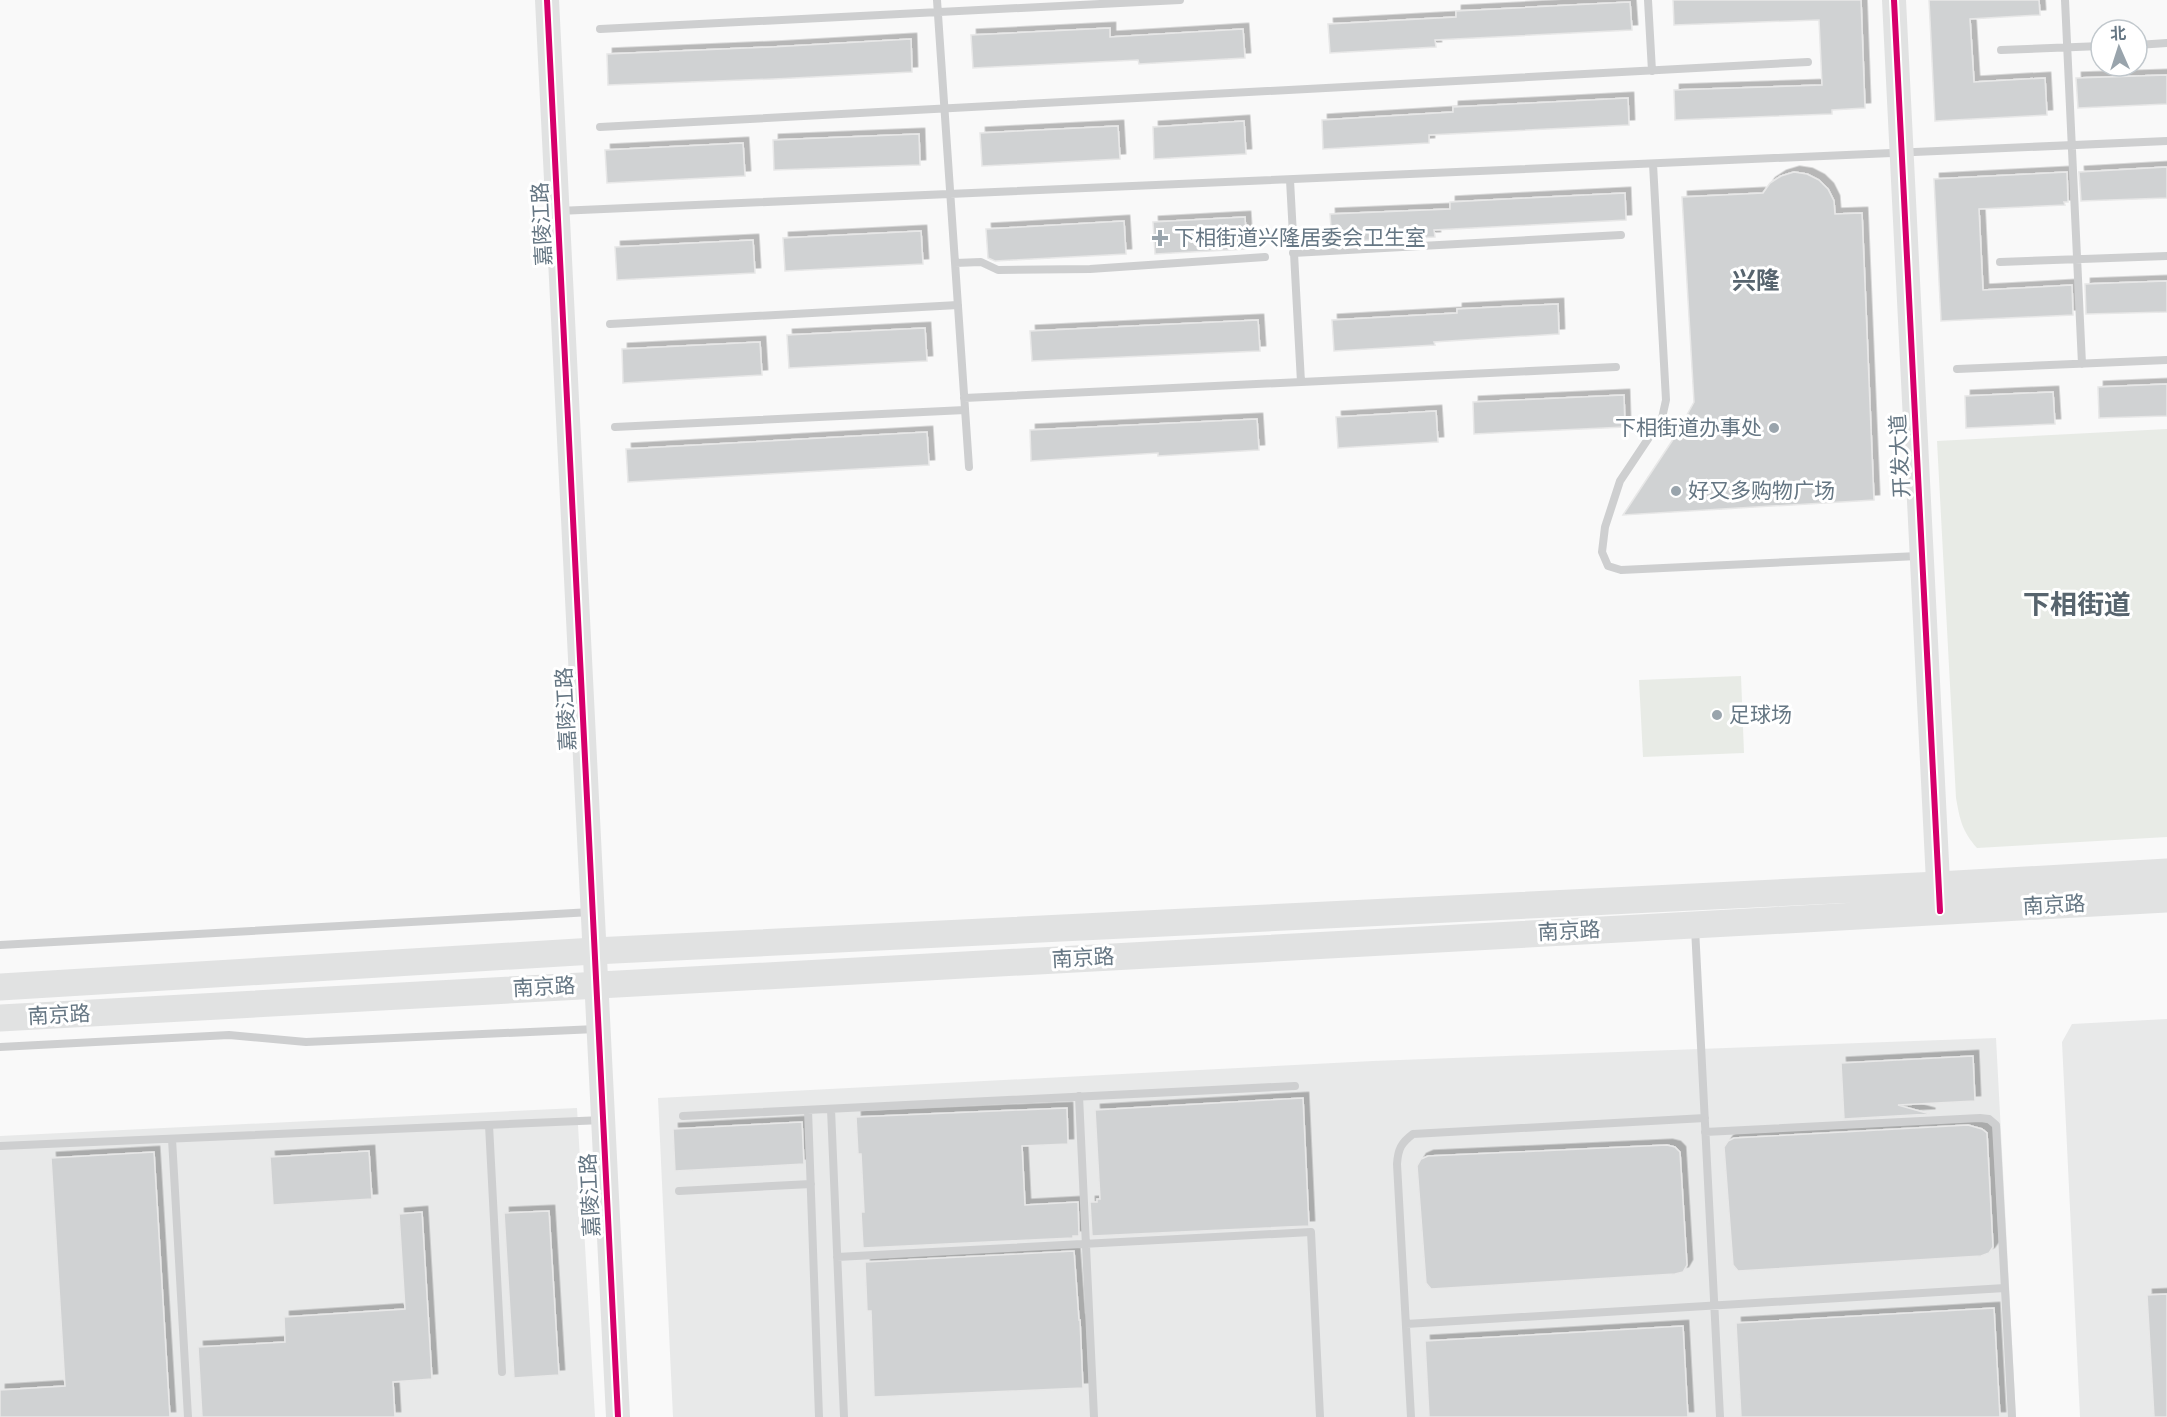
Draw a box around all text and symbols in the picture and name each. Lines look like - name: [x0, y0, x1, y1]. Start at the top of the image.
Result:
- north arrow: [2089, 18, 2149, 78]
- text: 北: [2110, 22, 2127, 45]
- street label: 嘉陵江路: [525, 181, 559, 267]
- place label: 下相街道兴隆居委会卫生室: [1174, 223, 1426, 253]
- marker: 下相街道兴隆居委会卫生室: [1151, 229, 1169, 247]
- district label: 兴隆: [1732, 263, 1780, 298]
- place label: 下相街道办事处: [1615, 413, 1762, 443]
- street label: 开发大道: [1883, 413, 1917, 499]
- marker: 下相街道办事处: [1767, 421, 1781, 435]
- place label: 好又多购物广场: [1688, 476, 1835, 506]
- marker: 好又多购物广场: [1669, 484, 1683, 498]
- district label: 下相街道: [2023, 585, 2131, 624]
- street label: 嘉陵江路: [549, 666, 583, 752]
- place label: 足球场: [1729, 700, 1792, 730]
- marker: 足球场: [1710, 708, 1724, 722]
- street label: 南京路: [2022, 888, 2086, 922]
- street label: 南京路: [1537, 914, 1601, 948]
- street label: 南京路: [1051, 941, 1115, 975]
- street label: 南京路: [512, 970, 576, 1004]
- street label: 南京路: [27, 998, 91, 1032]
- street label: 嘉陵江路: [573, 1152, 607, 1238]

